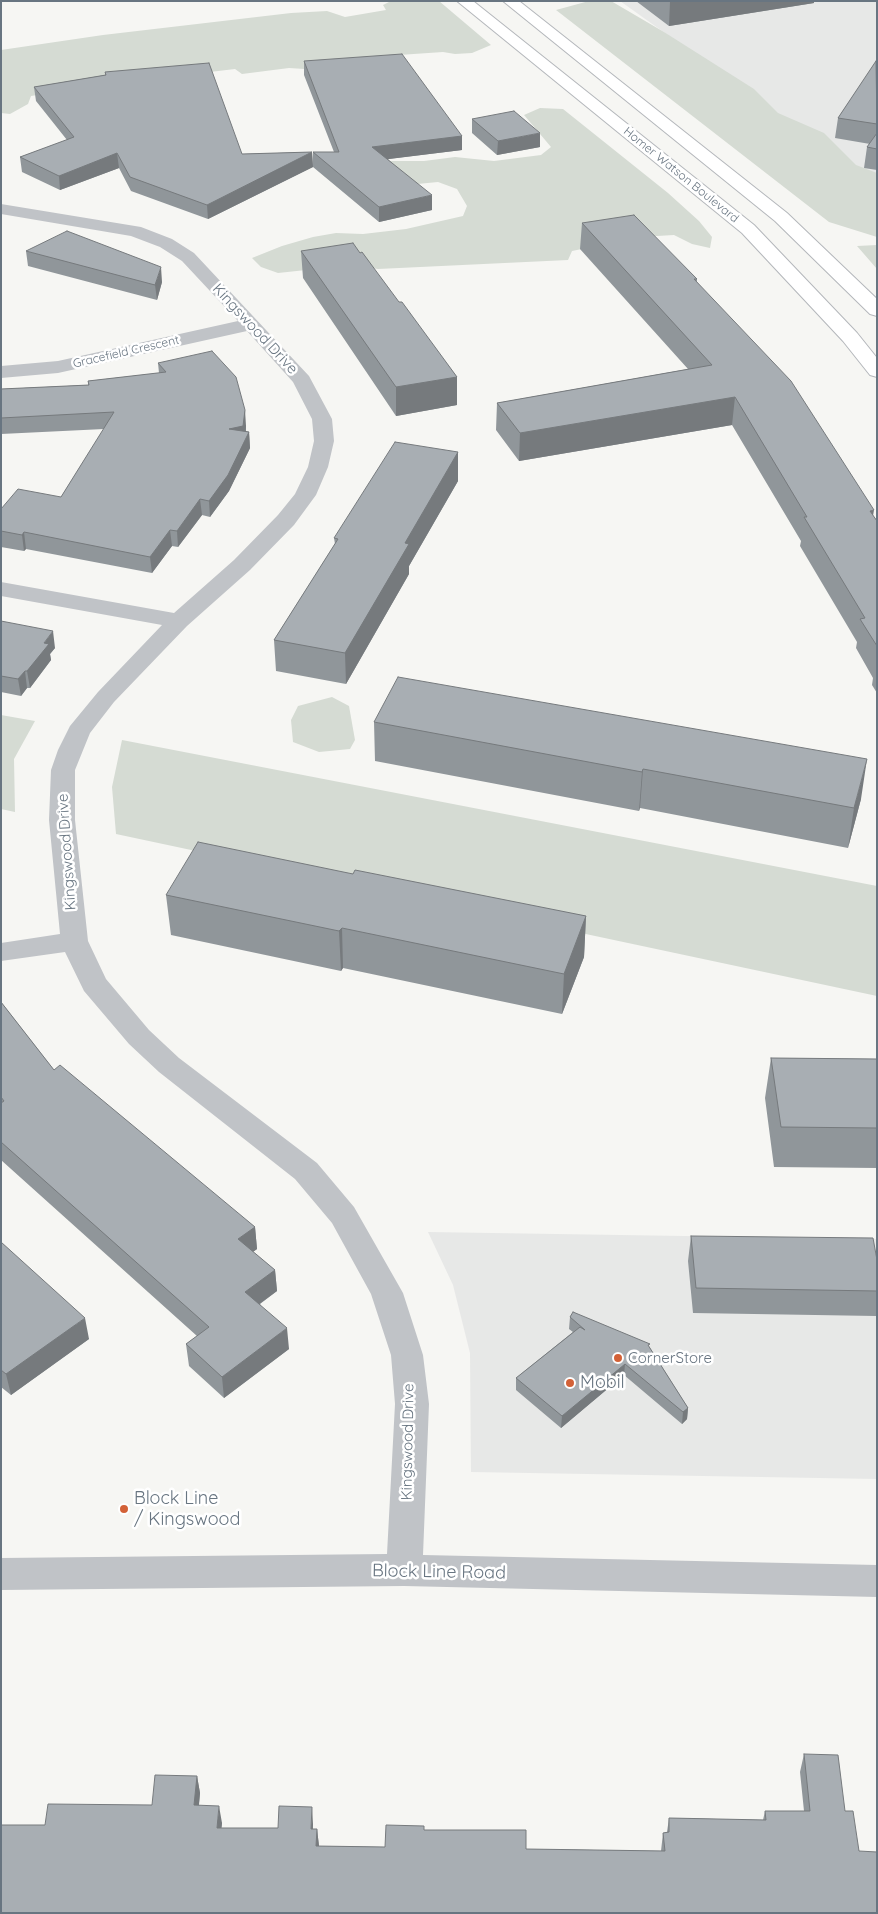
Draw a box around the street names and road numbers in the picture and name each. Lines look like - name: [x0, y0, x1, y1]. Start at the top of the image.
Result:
- street label: Homer Watson Boulevard: [620, 124, 742, 226]
- street label: Kingswood Drive: [209, 280, 301, 378]
- street label: Gracefield Crescent: [72, 333, 180, 371]
- street label: Kingswood Drive: [54, 793, 80, 911]
- street label: Kingswood Drive: [398, 1383, 418, 1501]
- street label: Block Line Road: [372, 1560, 506, 1584]

